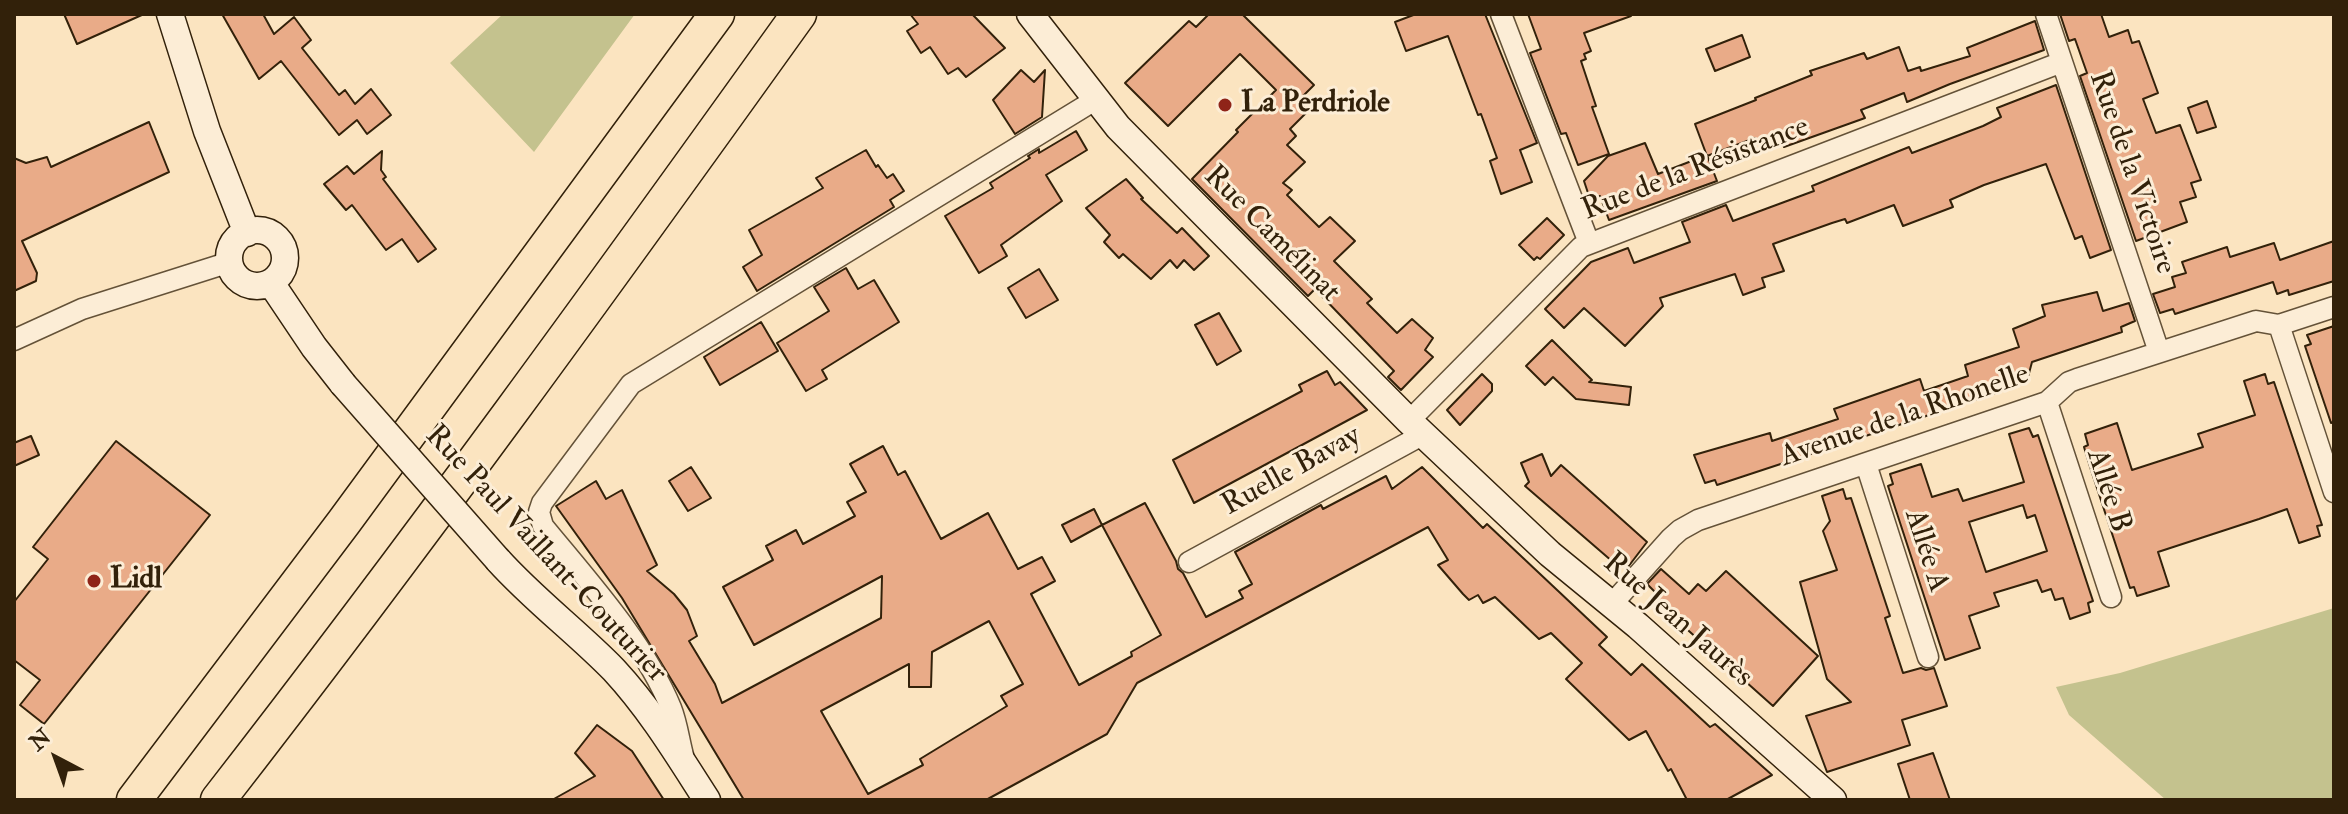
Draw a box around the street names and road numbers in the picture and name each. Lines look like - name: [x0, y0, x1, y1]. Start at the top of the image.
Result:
- street label: Rue de la Victoire: [2079, 67, 2183, 279]
- street label: Rue de la Résistance: [1578, 110, 1814, 230]
- street label: Rue Camélinat: [1195, 159, 1347, 311]
- street label: Avenue de la Rhonelle: [1776, 358, 2034, 476]
- street label: Rue Paul Vaillant-Couturier: [416, 419, 674, 691]
- street label: Ruelle Bavay: [1216, 419, 1368, 525]
- street label: Allée B: [2077, 445, 2137, 537]
- street label: Allée A: [1895, 505, 1955, 597]
- street label: Rue Jean Jaurès: [1595, 546, 1759, 696]

